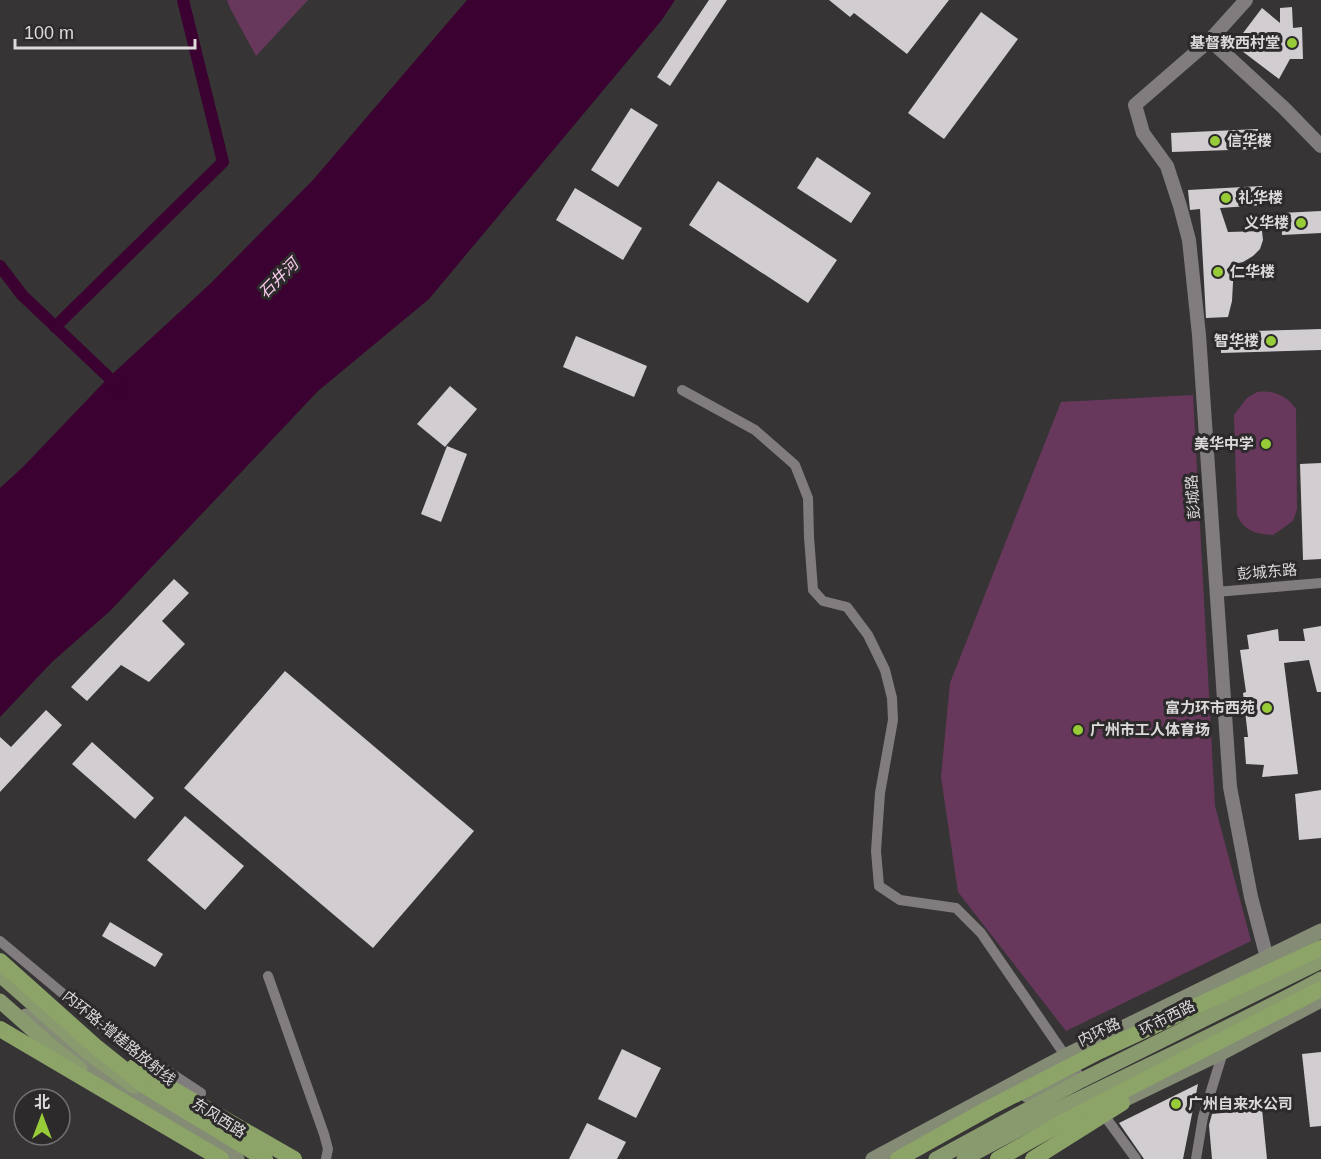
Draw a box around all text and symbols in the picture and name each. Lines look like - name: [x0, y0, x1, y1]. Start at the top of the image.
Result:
- scale bar: [15, 12, 195, 50]
- text: 100 m: [24, 23, 74, 43]
- place label: 基督教西村堂: [1190, 34, 1280, 51]
- marker: 基督教西村堂: [1285, 36, 1299, 50]
- place label: 信华楼: [1227, 132, 1272, 149]
- marker: 信华楼: [1208, 134, 1222, 148]
- place label: 礼华楼: [1238, 189, 1283, 206]
- marker: 礼华楼: [1219, 191, 1233, 205]
- place label: 义华楼: [1244, 214, 1289, 231]
- marker: 义华楼: [1294, 216, 1308, 230]
- water label: 石井河: [255, 253, 303, 301]
- place label: 仁华楼: [1230, 263, 1275, 280]
- marker: 仁华楼: [1211, 265, 1225, 279]
- place label: 智华楼: [1214, 332, 1259, 349]
- marker: 智华楼: [1264, 334, 1278, 348]
- place label: 美华中学: [1194, 435, 1254, 452]
- marker: 美华中学: [1259, 437, 1273, 451]
- street label: 彭城路: [1182, 474, 1203, 520]
- street label: 彭城东路: [1236, 560, 1298, 583]
- place label: 富力环市西苑: [1165, 699, 1255, 716]
- marker: 富力环市西苑: [1260, 701, 1274, 715]
- place label: 广州市工人体育场: [1090, 721, 1210, 738]
- marker: 广州市工人体育场: [1071, 723, 1085, 737]
- street label: 内环路-增槎路放射线: [60, 987, 179, 1088]
- street label: 环市西路: [1136, 996, 1197, 1039]
- street label: 内环路: [1075, 1014, 1123, 1049]
- north arrow: [12, 1087, 72, 1147]
- text: 北: [34, 1094, 50, 1111]
- street label: 东风西路: [189, 1094, 249, 1141]
- place label: 广州自来水公司: [1188, 1095, 1293, 1112]
- marker: 广州自来水公司: [1169, 1097, 1183, 1111]

